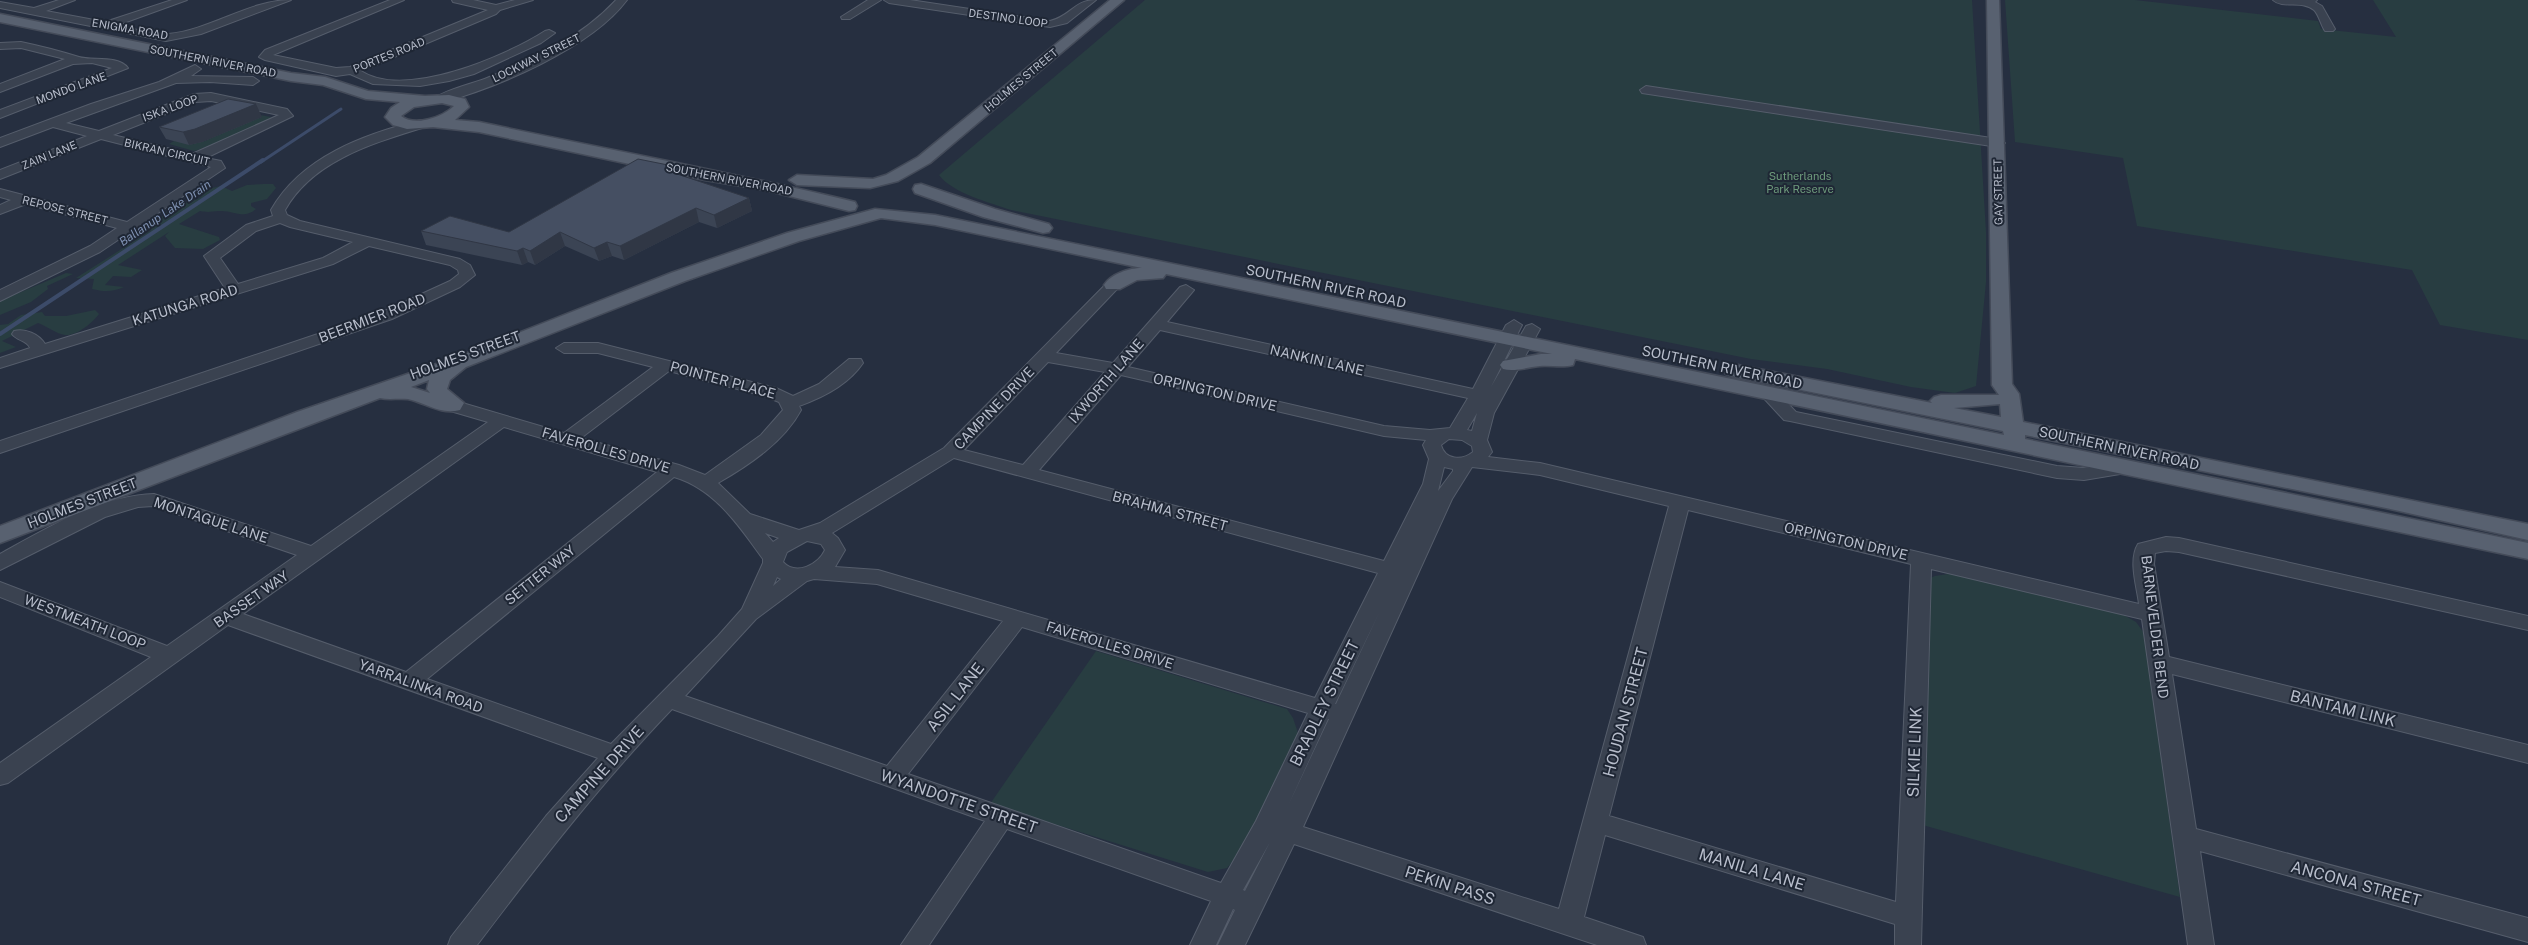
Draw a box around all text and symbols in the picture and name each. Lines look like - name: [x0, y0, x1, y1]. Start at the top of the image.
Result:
- street label: DESTINO LOOP: [968, 7, 1048, 29]
- street label: ENIGMA ROAD: [91, 16, 169, 42]
- street label: LOCKWAY STREET: [490, 31, 582, 85]
- street label: PORTES ROAD: [351, 35, 427, 75]
- street label: SOUTHERN RIVER ROAD: [149, 43, 278, 79]
- street label: HOLMES STREET: [982, 46, 1060, 114]
- street label: MONDO LANE: [34, 70, 108, 106]
- street label: ISKA LOOP: [141, 92, 199, 124]
- street label: BIKRAN CIRCUIT: [123, 136, 211, 168]
- street label: ZAIN LANE: [20, 138, 78, 171]
- street label: GAY STREET: [1991, 158, 2005, 225]
- street label: SOUTHERN RIVER ROAD: [665, 161, 794, 197]
- park label: Sutherlands Park Reserve: [1766, 170, 1834, 195]
- water label: Ballanup Lake Drain: [116, 177, 214, 249]
- street label: REPOSE STREET: [21, 194, 110, 227]
- street label: SOUTHERN RIVER ROAD: [1244, 261, 1408, 311]
- street label: KATUNGA ROAD: [130, 281, 240, 329]
- street label: BEERMIER ROAD: [316, 290, 428, 346]
- street label: HOLMES STREET: [408, 328, 522, 382]
- street label: IXWORTH LANE: [1065, 336, 1147, 426]
- street label: NANKIN LANE: [1268, 341, 1366, 379]
- street label: SOUTHERN RIVER ROAD: [1640, 342, 1804, 392]
- street label: POINTER PLACE: [668, 358, 778, 402]
- street label: CAMPINE DRIVE: [951, 363, 1037, 453]
- street label: ORPINGTON DRIVE: [1152, 370, 1278, 414]
- street label: SOUTHERN RIVER ROAD: [2037, 423, 2201, 473]
- street label: FAVEROLLES DRIVE: [540, 424, 672, 476]
- street label: HOLMES STREET: [25, 475, 139, 531]
- street label: BRAHMA STREET: [1111, 488, 1229, 534]
- street label: MONTAGUE LANE: [152, 494, 270, 546]
- street label: ORPINGTON DRIVE: [1783, 519, 1909, 563]
- street label: SETTER WAY: [502, 541, 579, 608]
- street label: BARNEVELDER BEND: [2138, 554, 2172, 700]
- street label: BASSET WAY: [211, 567, 292, 631]
- street label: WESTMEATH LOOP: [22, 591, 148, 653]
- street label: FAVEROLLES DRIVE: [1044, 618, 1176, 672]
- street label: BRADLEY STREET: [1286, 637, 1363, 769]
- street label: HOUDAN STREET: [1599, 645, 1652, 779]
- street label: YARRALINKA ROAD: [357, 656, 485, 716]
- street label: ASIL LANE: [923, 659, 988, 736]
- street label: BANTAM LINK: [2288, 686, 2398, 731]
- street label: SILKIE LINK: [1903, 706, 1926, 798]
- street label: CAMPINE DRIVE: [551, 722, 648, 827]
- street label: WYANDOTTE STREET: [878, 766, 1040, 837]
- street label: MANILA LANE: [1697, 844, 1807, 895]
- street label: ANCONA STREET: [2289, 857, 2424, 910]
- street label: PEKIN PASS: [1402, 862, 1497, 909]

